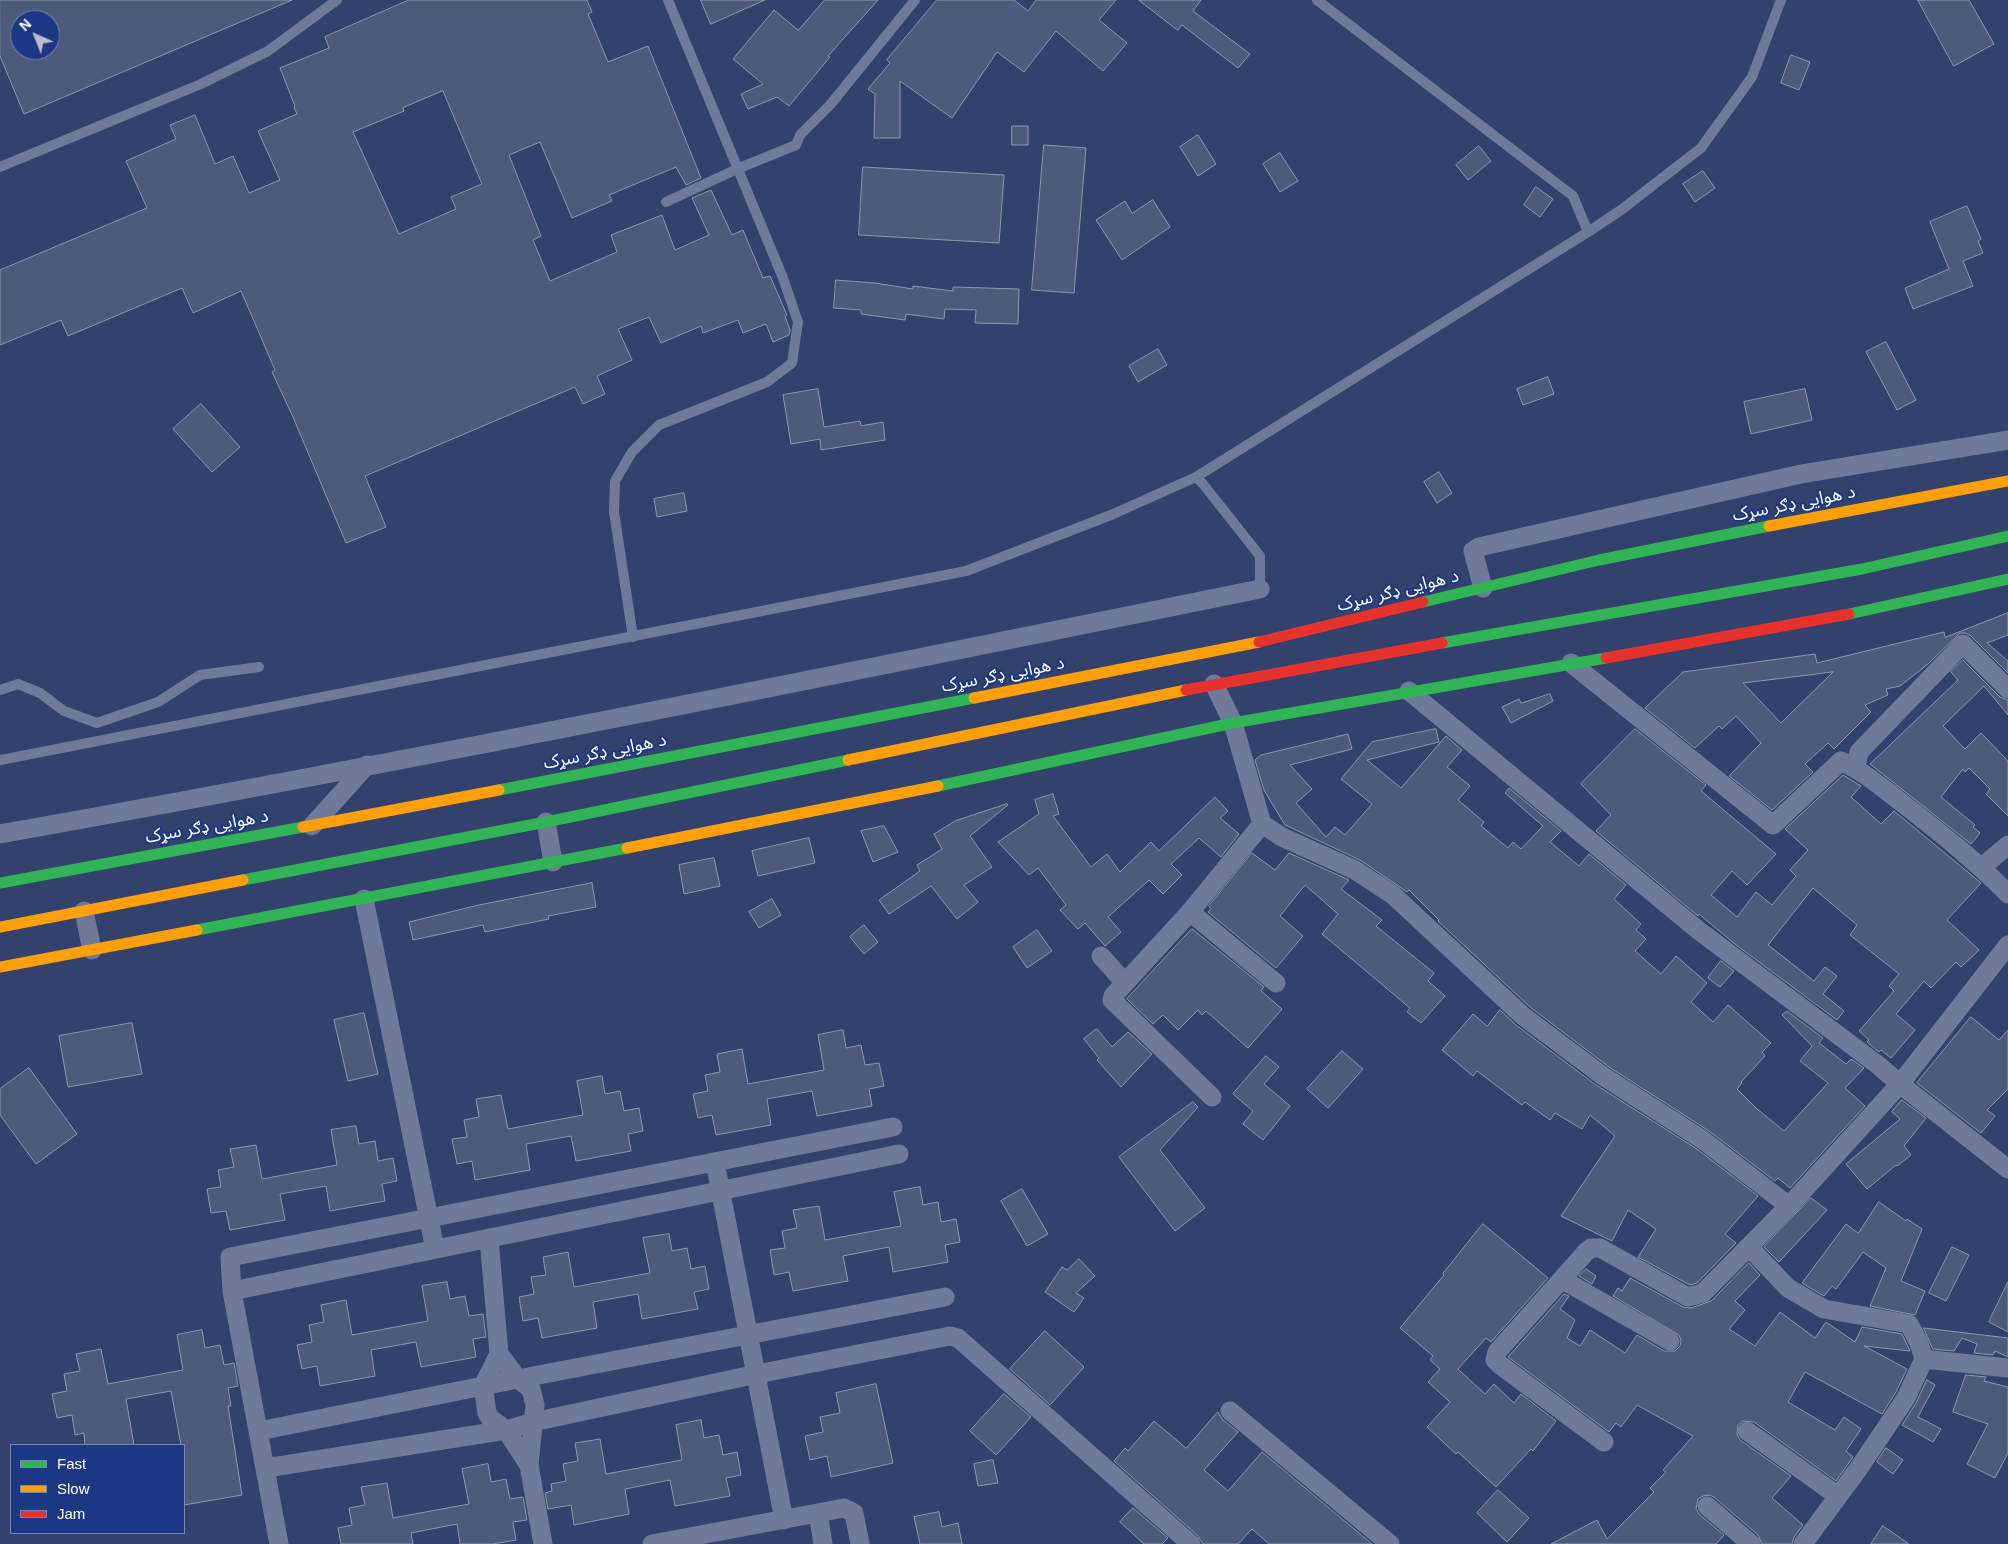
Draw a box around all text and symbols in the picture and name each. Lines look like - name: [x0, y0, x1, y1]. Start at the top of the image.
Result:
- north arrow: [10, 10, 60, 60]
- text: N: [16, 16, 34, 34]
- street label: د هوایی ډګر سړک: [1731, 481, 1857, 527]
- street label: د هوایی ډګر سړک: [1335, 565, 1461, 617]
- street label: د هوایی ډګر سړک: [940, 652, 1066, 698]
- street label: د هوایی ډګر سړک: [542, 729, 668, 775]
- street label: د هوایی ډګر سړک: [144, 806, 270, 848]
- legend: [10, 1444, 185, 1534]
- text: Fast: [57, 1455, 86, 1472]
- text: Slow: [57, 1480, 90, 1497]
- text: Jam: [57, 1505, 85, 1522]

